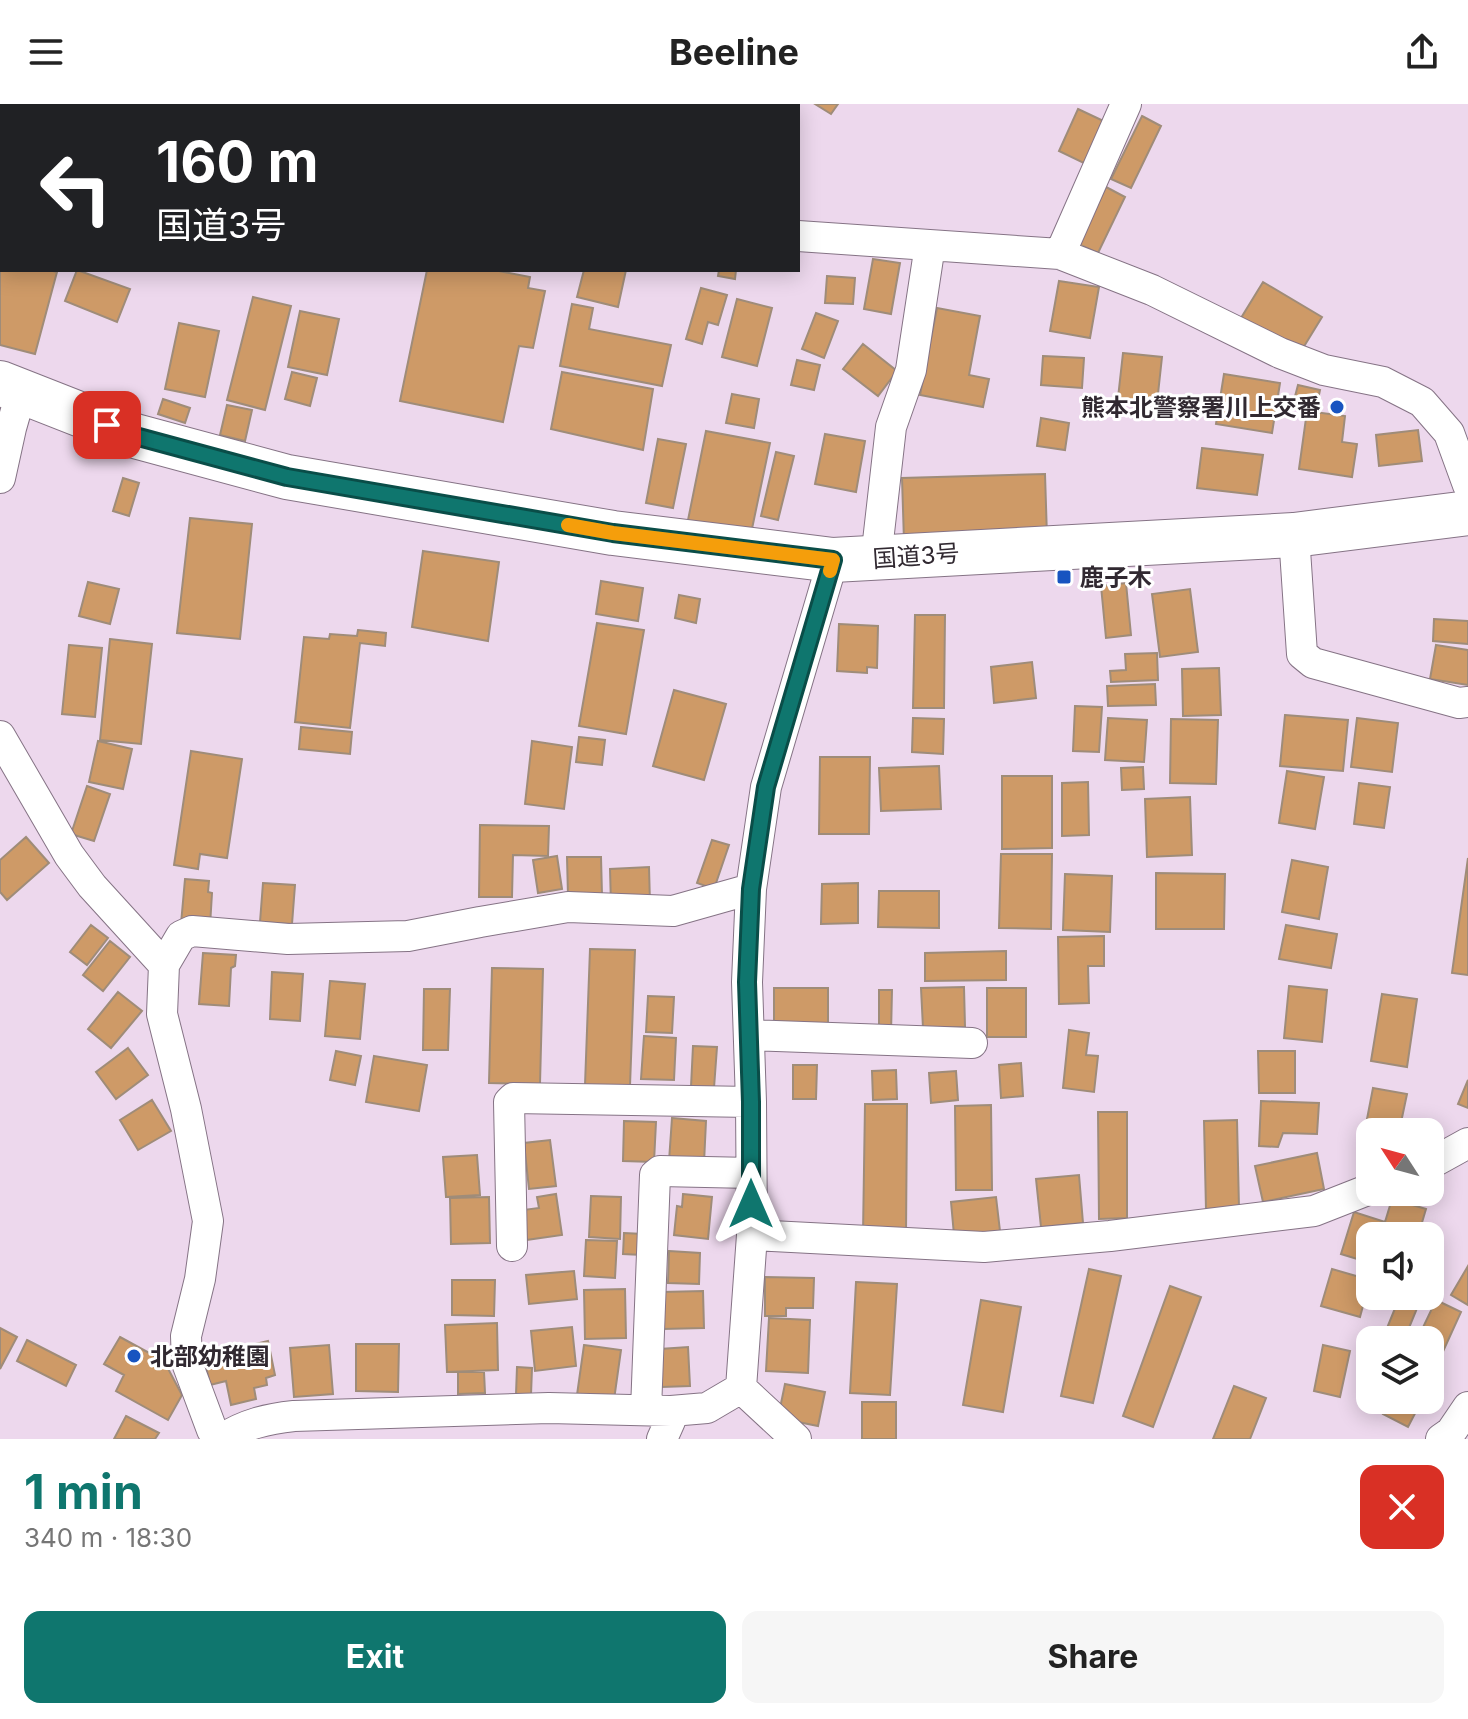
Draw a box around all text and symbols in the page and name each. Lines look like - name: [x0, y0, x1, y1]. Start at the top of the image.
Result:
- icon: menu: [24, 30, 68, 74]
- text: Beeline: [669, 30, 799, 74]
- icon: share: [1400, 30, 1444, 74]
- text: 160 m: [156, 128, 319, 196]
- icon: left: [24, 136, 128, 240]
- text: 国道3号: [156, 203, 286, 247]
- pin: [73, 391, 141, 459]
- place label: 熊本北警察署川上交番: [1081, 393, 1321, 422]
- marker: 熊本北警察署川上交番: [1328, 398, 1346, 416]
- icon: arrive: [85, 403, 129, 447]
- street label: 国道3号: [872, 539, 960, 573]
- place label: 鹿子木: [1080, 563, 1152, 592]
- marker: 鹿子木: [1055, 568, 1073, 586]
- north arrow: [1356, 1118, 1444, 1206]
- map controls: [1356, 1118, 1444, 1414]
- position arrow: [709, 1162, 793, 1246]
- button: sound: [1356, 1222, 1444, 1310]
- button: layers: [1356, 1326, 1444, 1414]
- place label: 北部幼稚園: [150, 1342, 270, 1371]
- marker: 北部幼稚園: [125, 1347, 143, 1365]
- text: 1 min: [24, 1462, 143, 1521]
- button: close: [1360, 1465, 1444, 1549]
- text: 340 m · 18:30: [24, 1522, 192, 1553]
- button: Exit: [24, 1611, 726, 1703]
- button: Share: [742, 1611, 1444, 1703]

